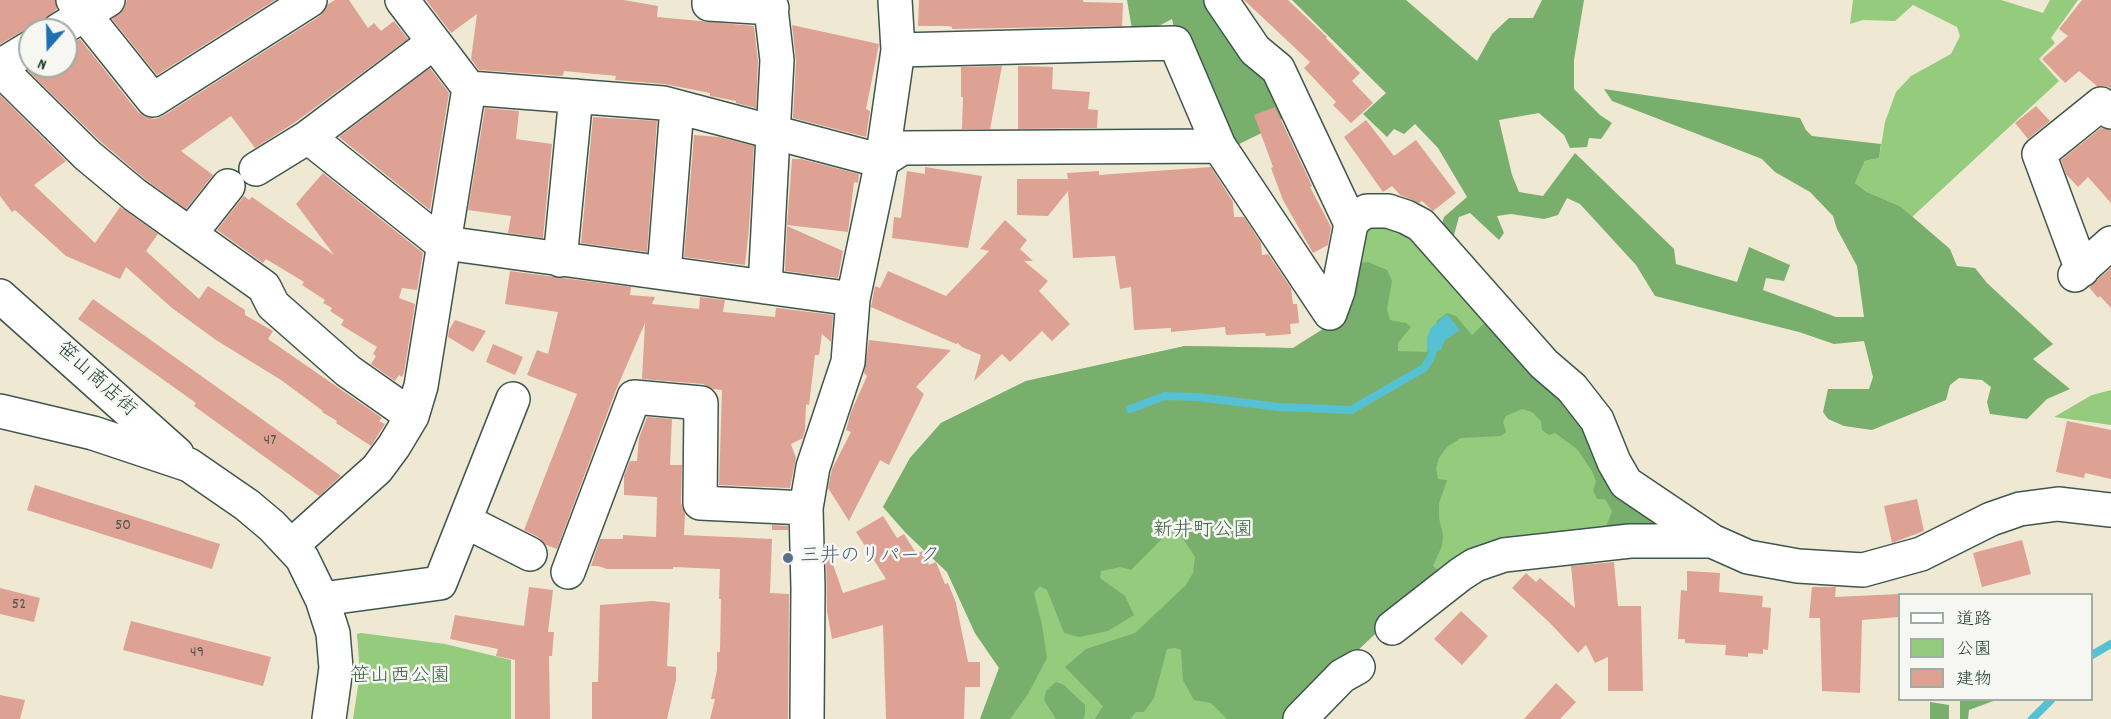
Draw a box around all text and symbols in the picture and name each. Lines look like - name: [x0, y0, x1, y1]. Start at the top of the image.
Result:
- north arrow: [18, 18, 78, 78]
- text: N: [35, 51, 50, 76]
- street label: 笹山商店街: [50, 339, 140, 423]
- house number: 47: [264, 432, 276, 452]
- house number: 50: [115, 517, 131, 537]
- park label: 新井町公園: [1153, 520, 1253, 544]
- place label: 三井のリパーク: [800, 546, 940, 570]
- marker: 三井のリパーク: [781, 551, 795, 565]
- legend: [1898, 593, 2093, 701]
- house number: 52: [12, 596, 26, 616]
- text: 道路: [1956, 608, 1992, 633]
- text: 公園: [1956, 638, 1992, 663]
- house number: 49: [190, 644, 204, 664]
- park label: 笹山西公園: [350, 666, 450, 690]
- text: 建物: [1956, 668, 1992, 693]

